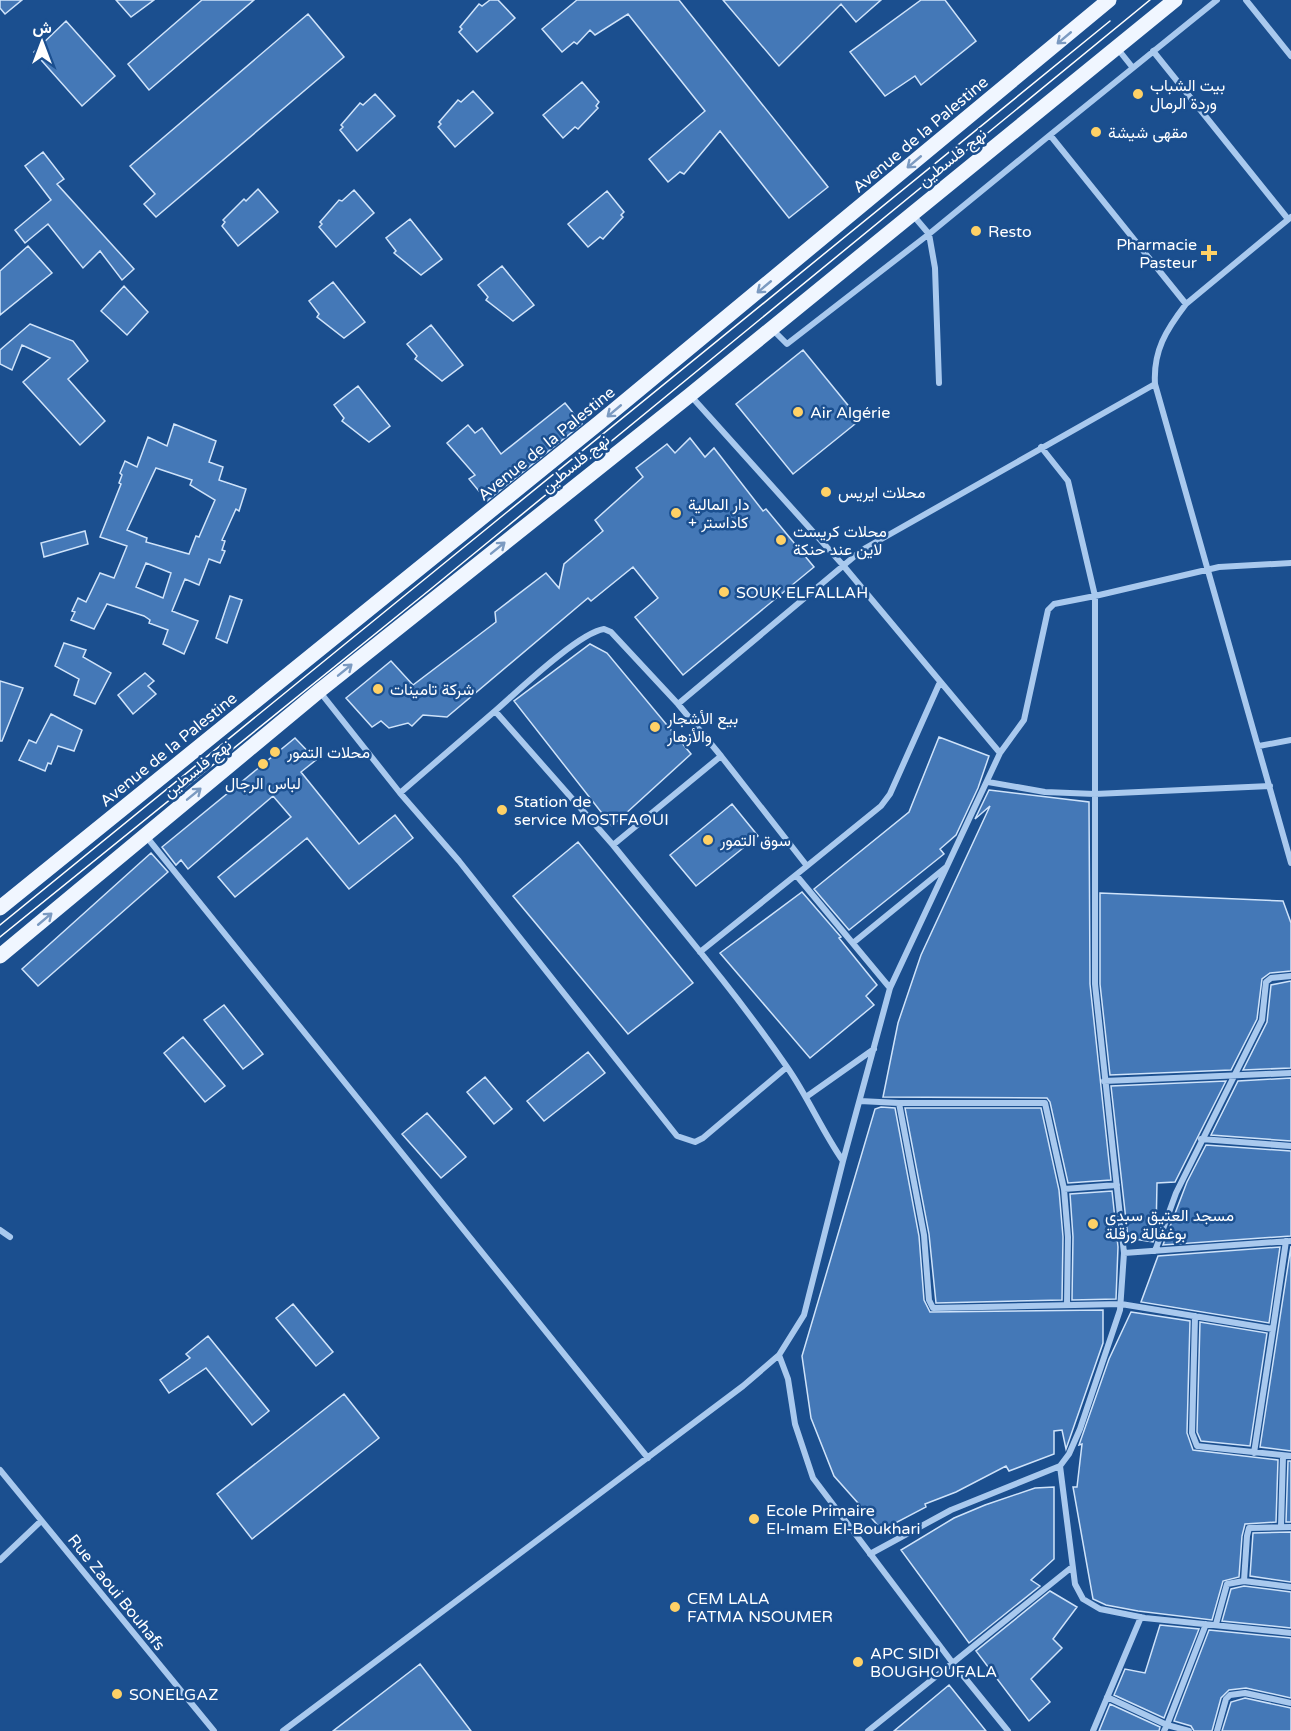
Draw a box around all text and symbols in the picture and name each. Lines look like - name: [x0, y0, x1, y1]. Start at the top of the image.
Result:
- north arrow: [12, 12, 72, 72]
- text: ش: [32, 18, 52, 38]
- one-way arrow: [1056, 31, 1072, 44]
- street label: Avenue de la Palestine: [849, 72, 992, 197]
- place label: بيت الشباب وردة الرمال: [1150, 76, 1225, 114]
- marker: بيت الشباب وردة الرمال: [1131, 87, 1145, 101]
- place label: مقهى شيشة: [1108, 123, 1188, 143]
- street label: نهج فلسطين: [914, 124, 992, 192]
- marker: مقهى شيشة: [1089, 125, 1103, 139]
- one-way arrow: [907, 156, 923, 169]
- place label: Resto: [988, 222, 1032, 242]
- marker: Resto: [969, 224, 983, 238]
- place label: Pharmacie Pasteur: [1116, 235, 1198, 273]
- marker: Pharmacie Pasteur: [1202, 246, 1216, 260]
- one-way arrow: [756, 280, 772, 293]
- street label: Avenue de la Palestine: [474, 382, 619, 505]
- place label: Air Algérie: [810, 403, 890, 423]
- one-way arrow: [607, 404, 622, 418]
- marker: Air Algérie: [791, 405, 805, 419]
- street label: نهج فلسطين: [537, 430, 615, 498]
- place label: محلات ايريس: [838, 483, 925, 503]
- marker: محلات ايريس: [819, 485, 833, 499]
- place label: دار المالية + كاداستر: [688, 495, 749, 533]
- marker: دار المالية + كاداستر: [669, 506, 683, 520]
- place label: محلات كريست لاين عند حنكة: [793, 522, 887, 560]
- marker: محلات كريست لاين عند حنكة: [774, 533, 788, 547]
- one-way arrow: [489, 542, 505, 555]
- place label: SOUK ELFALLAH: [736, 583, 868, 603]
- marker: SOUK ELFALLAH: [717, 585, 731, 599]
- one-way arrow: [337, 664, 353, 677]
- place label: شركة تامينات: [390, 680, 474, 700]
- marker: شركة تامينات: [371, 682, 385, 696]
- street label: Avenue de la Palestine: [96, 688, 241, 811]
- place label: بيع الأشجار والأزهار: [666, 709, 738, 747]
- marker: بيع الأشجار والأزهار: [648, 720, 662, 734]
- street label: نهج فلسطين: [159, 735, 237, 803]
- place label: محلات التمور: [286, 743, 370, 763]
- marker: محلات التمور: [268, 745, 282, 759]
- marker: لباس الرجال: [256, 757, 270, 771]
- place label: لباس الرجال: [225, 774, 301, 794]
- one-way arrow: [186, 787, 202, 800]
- place label: Station de service MOSTFAOUI: [514, 792, 669, 830]
- marker: Station de service MOSTFAOUI: [495, 803, 509, 817]
- place label: سوق التمور: [719, 831, 791, 851]
- marker: سوق التمور: [701, 833, 715, 847]
- one-way arrow: [37, 912, 53, 925]
- place label: مسجد العتيق سبدي بوغفالة ورقلة: [1105, 1206, 1234, 1244]
- marker: مسجد العتيق سبدي بوغفالة ورقلة: [1086, 1217, 1100, 1231]
- place label: Ecole Primaire El-Imam El-Boukhari: [766, 1501, 921, 1539]
- marker: Ecole Primaire El-Imam El-Boukhari: [747, 1512, 761, 1526]
- street label: Rue Zaoui Bouhafs: [63, 1530, 169, 1655]
- place label: CEM LALA FATMA NSOUMER: [687, 1589, 833, 1627]
- marker: CEM LALA FATMA NSOUMER: [668, 1600, 682, 1614]
- place label: APC SIDI BOUGHOUFALA: [870, 1644, 997, 1682]
- marker: APC SIDI BOUGHOUFALA: [851, 1655, 865, 1669]
- place label: SONELGAZ: [129, 1685, 218, 1705]
- marker: SONELGAZ: [110, 1687, 124, 1701]

